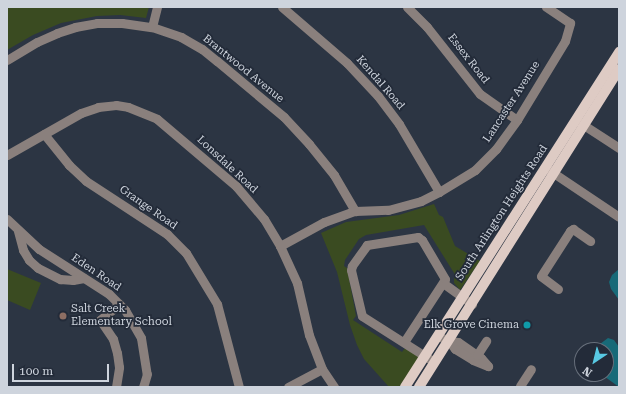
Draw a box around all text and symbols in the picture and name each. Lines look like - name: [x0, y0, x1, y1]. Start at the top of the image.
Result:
- street label: Essex Road: [444, 31, 492, 87]
- street label: Brantwood Avenue: [200, 32, 286, 106]
- street label: Kendal Road: [353, 53, 407, 113]
- street label: Lancaster Avenue: [481, 59, 543, 145]
- street label: Lonsdale Road: [194, 134, 260, 196]
- street label: South Arlington Heights Road: [453, 143, 551, 283]
- street label: Grange Road: [116, 183, 180, 233]
- street label: Eden Road: [69, 252, 123, 294]
- place label: Salt Creek Elementary School: [71, 303, 172, 329]
- marker: Salt Creek Elementary School: [58, 311, 68, 321]
- place label: Elk Grove Cinema: [424, 318, 519, 332]
- marker: Elk Grove Cinema: [522, 320, 532, 330]
- north arrow: [574, 342, 614, 382]
- scale bar: [14, 356, 111, 382]
- text: 100 m: [19, 364, 53, 378]
- text: N: [580, 364, 595, 379]

